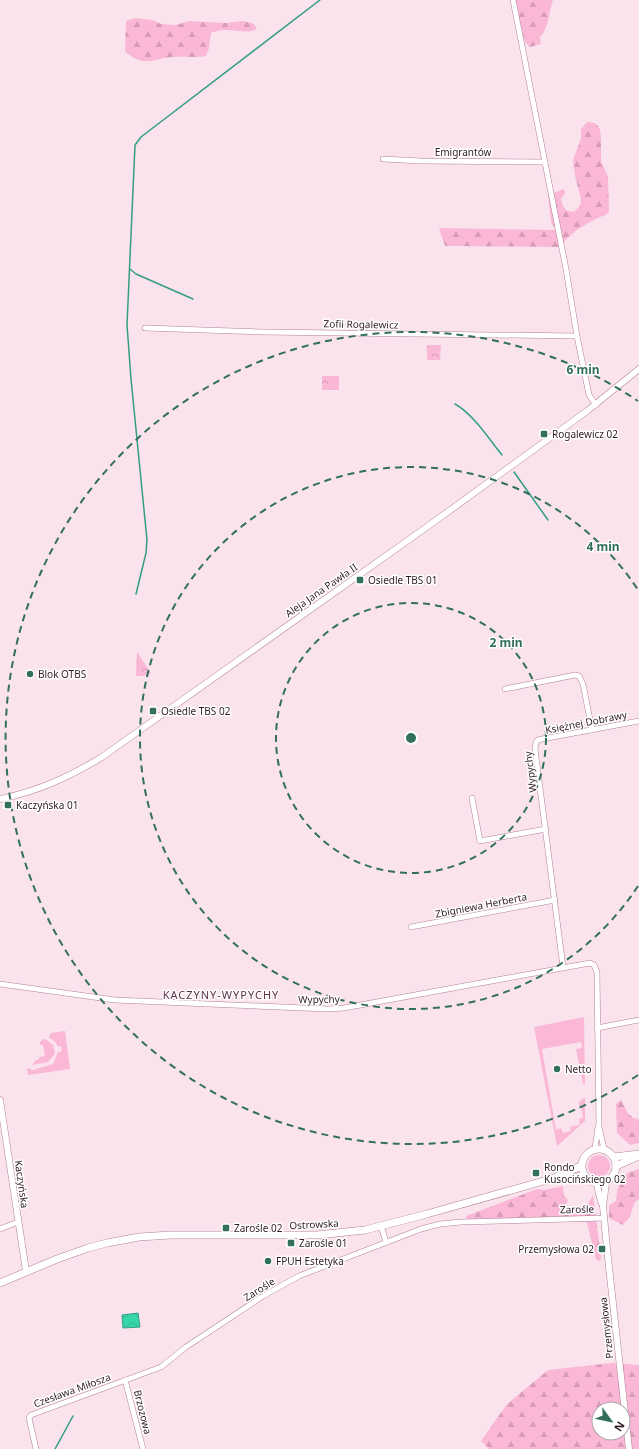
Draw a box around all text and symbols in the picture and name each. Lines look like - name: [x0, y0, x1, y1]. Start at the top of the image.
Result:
- street label: Emigrantów: [435, 145, 491, 159]
- street label: Zofii Rogalewicz: [323, 316, 399, 332]
- text: 6 min: [566, 361, 600, 378]
- place label: Rogalewicz 02: [552, 427, 618, 441]
- marker: Rogalewicz 02: [539, 429, 549, 439]
- text: 4 min: [586, 538, 620, 555]
- street label: Aleja Jana Pawła II: [282, 560, 360, 620]
- place label: Osiedle TBS 01: [368, 573, 437, 587]
- marker: Osiedle TBS 01: [355, 575, 365, 585]
- text: 2 min: [489, 634, 523, 651]
- place label: Blok OTBS: [38, 667, 87, 681]
- marker: Blok OTBS: [25, 669, 35, 679]
- place label: Osiedle TBS 02: [161, 704, 231, 718]
- marker: Osiedle TBS 02: [148, 706, 158, 716]
- street label: Księżnej Dobrawy: [544, 707, 629, 737]
- centre of rings: [404, 731, 418, 745]
- street label: Wypychy: [520, 750, 539, 793]
- place label: Kaczyńska 01: [16, 798, 78, 812]
- marker: Kaczyńska 01: [3, 800, 13, 810]
- street label: Zbigniewa Herberta: [434, 889, 528, 921]
- district label: KACZYNY-WYPYCHY: [163, 987, 279, 1002]
- street label: Wypychy: [298, 992, 341, 1006]
- place label: Netto: [565, 1062, 592, 1076]
- marker: Netto: [552, 1064, 562, 1074]
- street label: Kaczyńska: [12, 1159, 32, 1209]
- place label: Rondo Kusocińskiego 02: [544, 1160, 626, 1186]
- marker: Rondo Kusocińskiego 02: [531, 1168, 541, 1178]
- street label: Zarośle: [560, 1202, 595, 1216]
- street label: Ostrowska: [289, 1216, 339, 1232]
- place label: Zarośle 02: [234, 1221, 283, 1235]
- marker: Zarośle 02: [221, 1223, 231, 1233]
- place label: Zarośle 01: [299, 1236, 347, 1250]
- marker: Zarośle 01: [286, 1238, 296, 1248]
- place label: Przemysłowa 02: [518, 1242, 594, 1256]
- marker: Przemysłowa 02: [597, 1244, 607, 1254]
- place label: FPUH Estetyka: [276, 1254, 344, 1268]
- marker: FPUH Estetyka: [263, 1256, 273, 1266]
- street label: Zarośle: [241, 1274, 278, 1304]
- street label: Przemysłowa: [596, 1297, 616, 1359]
- street label: Czesława Miłosza: [32, 1370, 112, 1410]
- street label: Brzozowa: [131, 1388, 155, 1436]
- north arrow: [591, 1401, 631, 1441]
- text: N: [611, 1419, 629, 1435]

